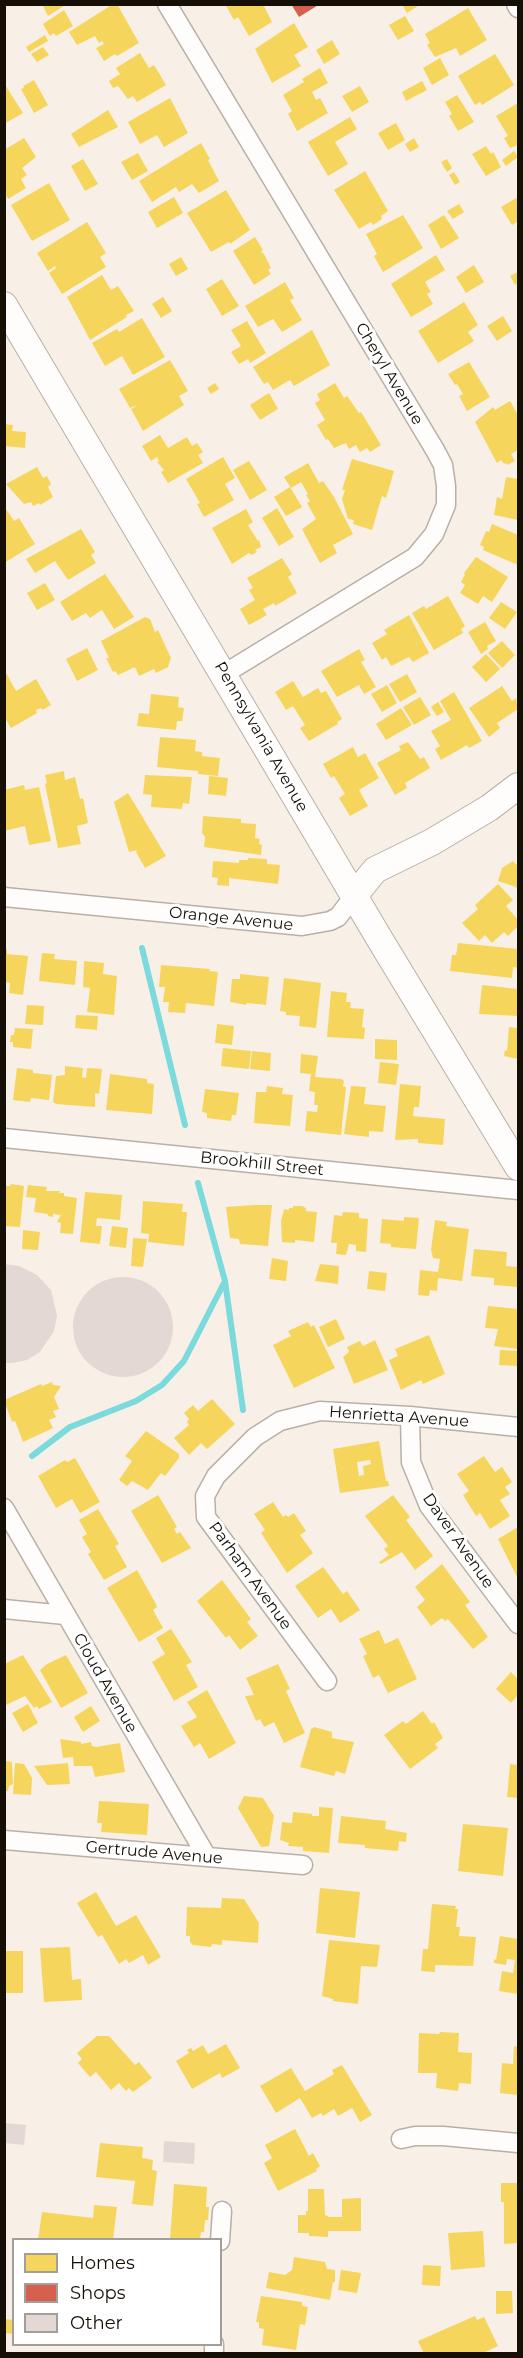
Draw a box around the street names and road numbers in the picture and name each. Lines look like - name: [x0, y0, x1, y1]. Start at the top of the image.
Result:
- street label: Cheryl Avenue: [351, 319, 427, 429]
- street label: Pennsylvania Avenue: [210, 658, 312, 816]
- street label: Orange Avenue: [168, 903, 294, 935]
- street label: Brookhill Street: [199, 1148, 325, 1180]
- street label: Henrietta Avenue: [328, 1403, 470, 1431]
- street label: Daver Avenue: [418, 1490, 498, 1592]
- street label: Parham Avenue: [204, 1518, 296, 1634]
- street label: Cloud Avenue: [69, 1630, 141, 1736]
- street label: Gertrude Avenue: [85, 1837, 223, 1869]

